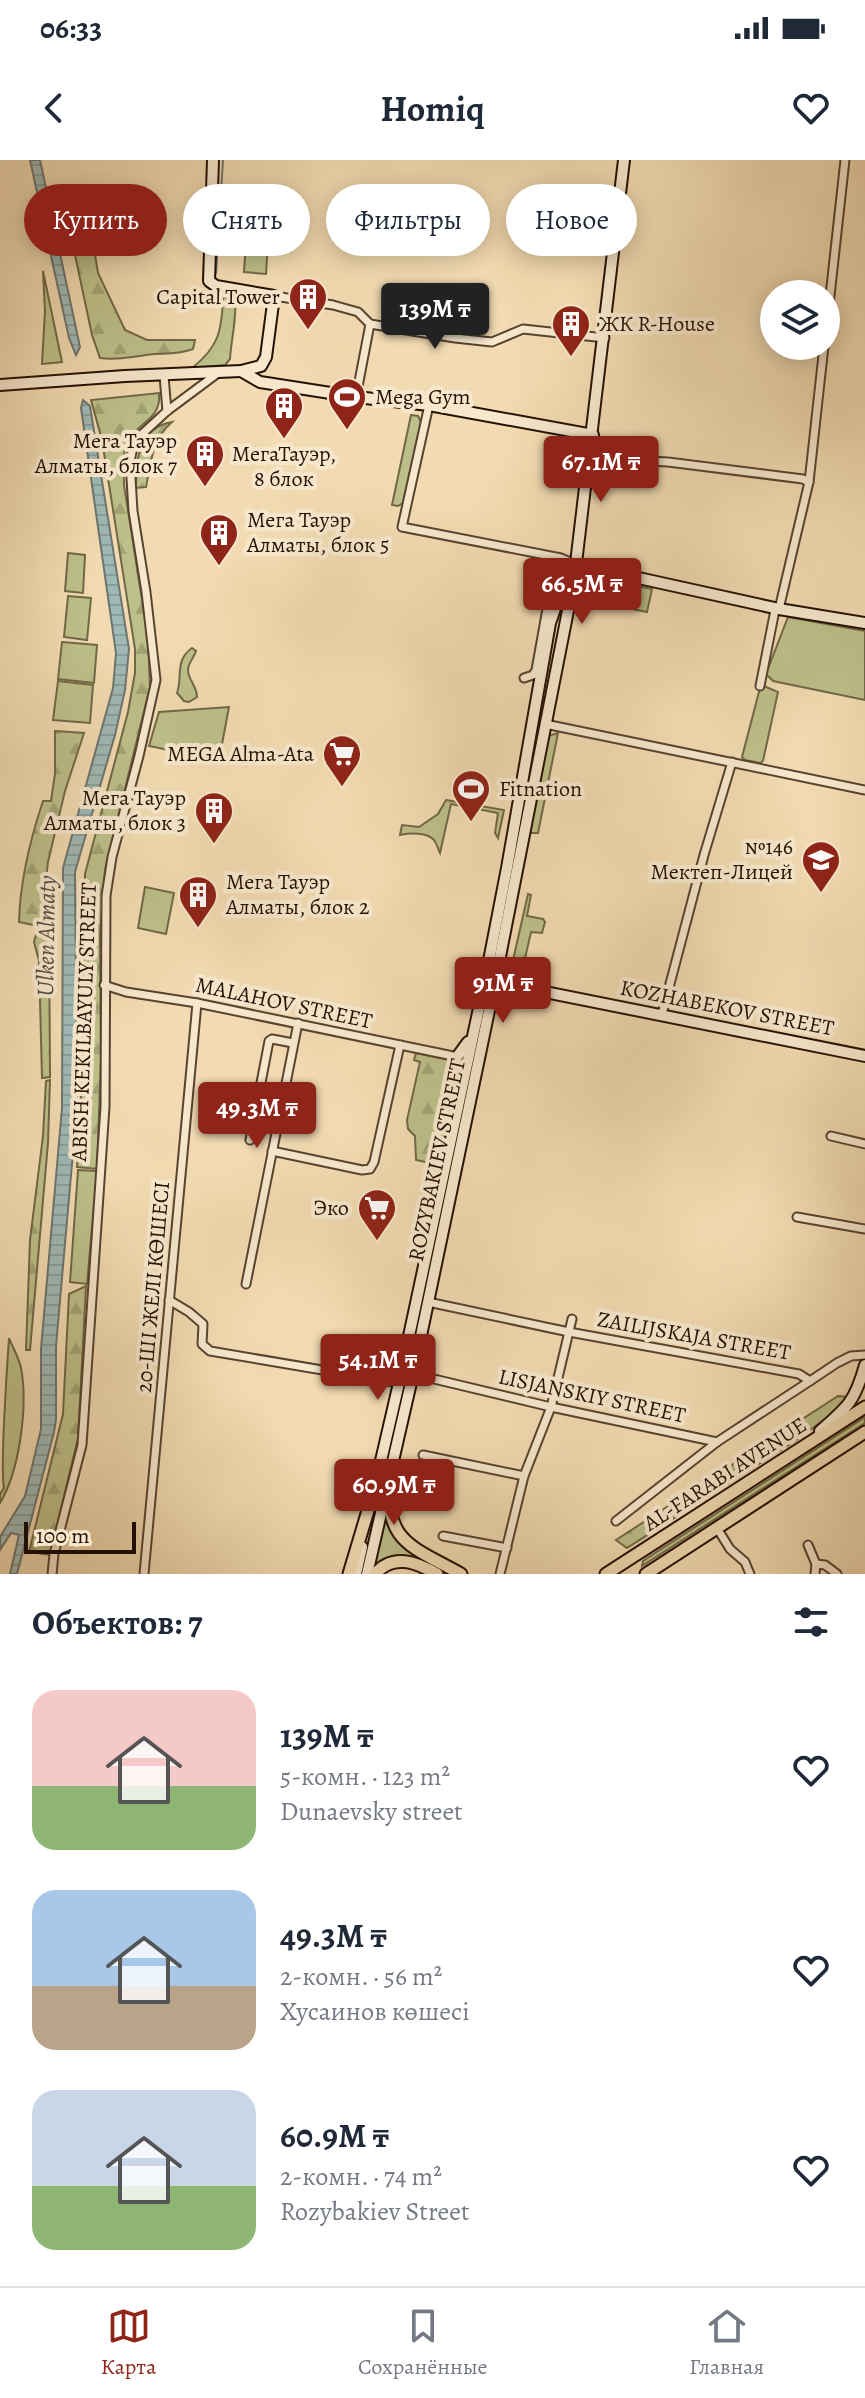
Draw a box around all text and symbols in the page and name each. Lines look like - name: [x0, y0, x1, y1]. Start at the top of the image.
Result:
- text: 06:33: [40, 8, 102, 48]
- text: Homiq: [380, 84, 485, 133]
- icon: back: [32, 86, 76, 130]
- icon: heart: [789, 86, 833, 130]
- chip: Купить: [24, 184, 167, 256]
- chip: Снять: [183, 184, 310, 256]
- chip: Фильтры: [326, 184, 490, 256]
- chip: Новое: [506, 184, 637, 256]
- building icon: Capital Tower: [287, 276, 329, 331]
- map controls: [760, 280, 840, 360]
- button: layers: [760, 280, 840, 360]
- place label: Capital Tower: [156, 282, 280, 312]
- pin: 139M ₸: [370, 283, 500, 351]
- text: 139M ₸: [399, 291, 471, 326]
- building icon: ЖК R-House: [550, 303, 592, 358]
- place label: ЖК R-House: [599, 309, 715, 339]
- sports icon: Mega Gym: [326, 376, 368, 431]
- place label: Mega Gym: [375, 382, 471, 412]
- building icon: МегаТауэр, 8 блок: [263, 385, 305, 440]
- place label: Мега Тауэр Алматы, блок 7: [34, 426, 178, 481]
- building icon: Мега Тауэр Алматы, блок 7: [184, 433, 226, 488]
- pin: 67.1M ₸: [527, 436, 675, 504]
- place label: МегаТауэр, 8 блок: [232, 439, 336, 494]
- text: 67.1M ₸: [562, 444, 640, 479]
- place label: Мега Тауэр Алматы, блок 5: [246, 505, 389, 560]
- building icon: Мега Тауэр Алматы, блок 5: [198, 512, 240, 567]
- pin: 66.5M ₸: [508, 558, 656, 626]
- text: 66.5M ₸: [541, 566, 623, 601]
- supermarket icon: MEGA Alma-Ata: [321, 733, 363, 788]
- place label: MEGA Alma-Ata: [167, 739, 315, 769]
- sports icon: Fitnation: [450, 768, 492, 823]
- place label: Fitnation: [499, 774, 582, 804]
- place label: Мега Тауэр Алматы, блок 3: [43, 783, 186, 838]
- building icon: Мега Тауэр Алматы, блок 3: [193, 790, 235, 845]
- place label: №146 Мектеп-Лицей: [651, 832, 793, 887]
- school or university icon: №146 Мектеп-Лицей: [800, 839, 842, 894]
- place label: Мега Тауэр Алматы, блок 2: [225, 867, 369, 922]
- building icon: Мега Тауэр Алматы, блок 2: [177, 874, 219, 929]
- water label: Ulken Almaty: [29, 875, 63, 997]
- street label: ABISH KEKILBAYULY STREET: [64, 882, 104, 1163]
- pin: 91M ₸: [447, 957, 559, 1025]
- text: 91M ₸: [473, 965, 533, 1000]
- street label: MALAHOV STREET: [193, 970, 375, 1036]
- street label: KOZHABEKOV STREET: [617, 973, 837, 1043]
- street label: ROZYBAKIEV STREET: [401, 1056, 473, 1264]
- pin: 49.3M ₸: [183, 1082, 331, 1150]
- text: 49.3M ₸: [216, 1090, 298, 1125]
- street label: 20-ШІ ЖЕЛІ КӨШЕСІ: [129, 1180, 177, 1394]
- supermarket icon: Эко: [356, 1187, 398, 1242]
- place label: Эко: [313, 1193, 349, 1223]
- street label: ZAILIJSKAJA STREET: [595, 1304, 793, 1368]
- pin: 54.1M ₸: [304, 1334, 452, 1402]
- text: 54.1M ₸: [339, 1342, 417, 1377]
- street label: LISJANSKIY STREET: [496, 1362, 688, 1430]
- street label: AL-FARABI AVENUE: [637, 1410, 813, 1539]
- pin: 60.9M ₸: [320, 1459, 468, 1527]
- text: 60.9M ₸: [352, 1467, 436, 1502]
- scale bar: [24, 1518, 136, 1554]
- text: 100 m: [36, 1521, 90, 1551]
- text: Объектов: 7: [32, 1599, 203, 1646]
- icon: filters: [789, 1600, 833, 1644]
- text: 139M ₸: [280, 1712, 374, 1759]
- icon: home: [96, 1722, 192, 1818]
- icon: heart: [789, 1748, 833, 1792]
- text: 5-комн. · 123 m²: [280, 1759, 450, 1794]
- text: Dunaevsky street: [280, 1794, 463, 1829]
- text: 49.3M ₸: [280, 1912, 387, 1959]
- icon: home: [96, 1922, 192, 2018]
- icon: heart: [789, 1948, 833, 1992]
- text: 2-комн. · 56 m²: [280, 1959, 442, 1994]
- text: Хусаинов көшесі: [280, 1994, 470, 2029]
- text: 60.9M ₸: [280, 2112, 389, 2159]
- icon: home: [96, 2122, 192, 2218]
- icon: heart: [789, 2148, 833, 2192]
- text: 2-комн. · 74 m²: [280, 2159, 442, 2194]
- text: Rozybakiev Street: [280, 2194, 470, 2229]
- tab: Карта: [101, 2304, 156, 2382]
- tab: Сохранённые: [358, 2304, 488, 2382]
- tab: Главная: [689, 2304, 764, 2382]

